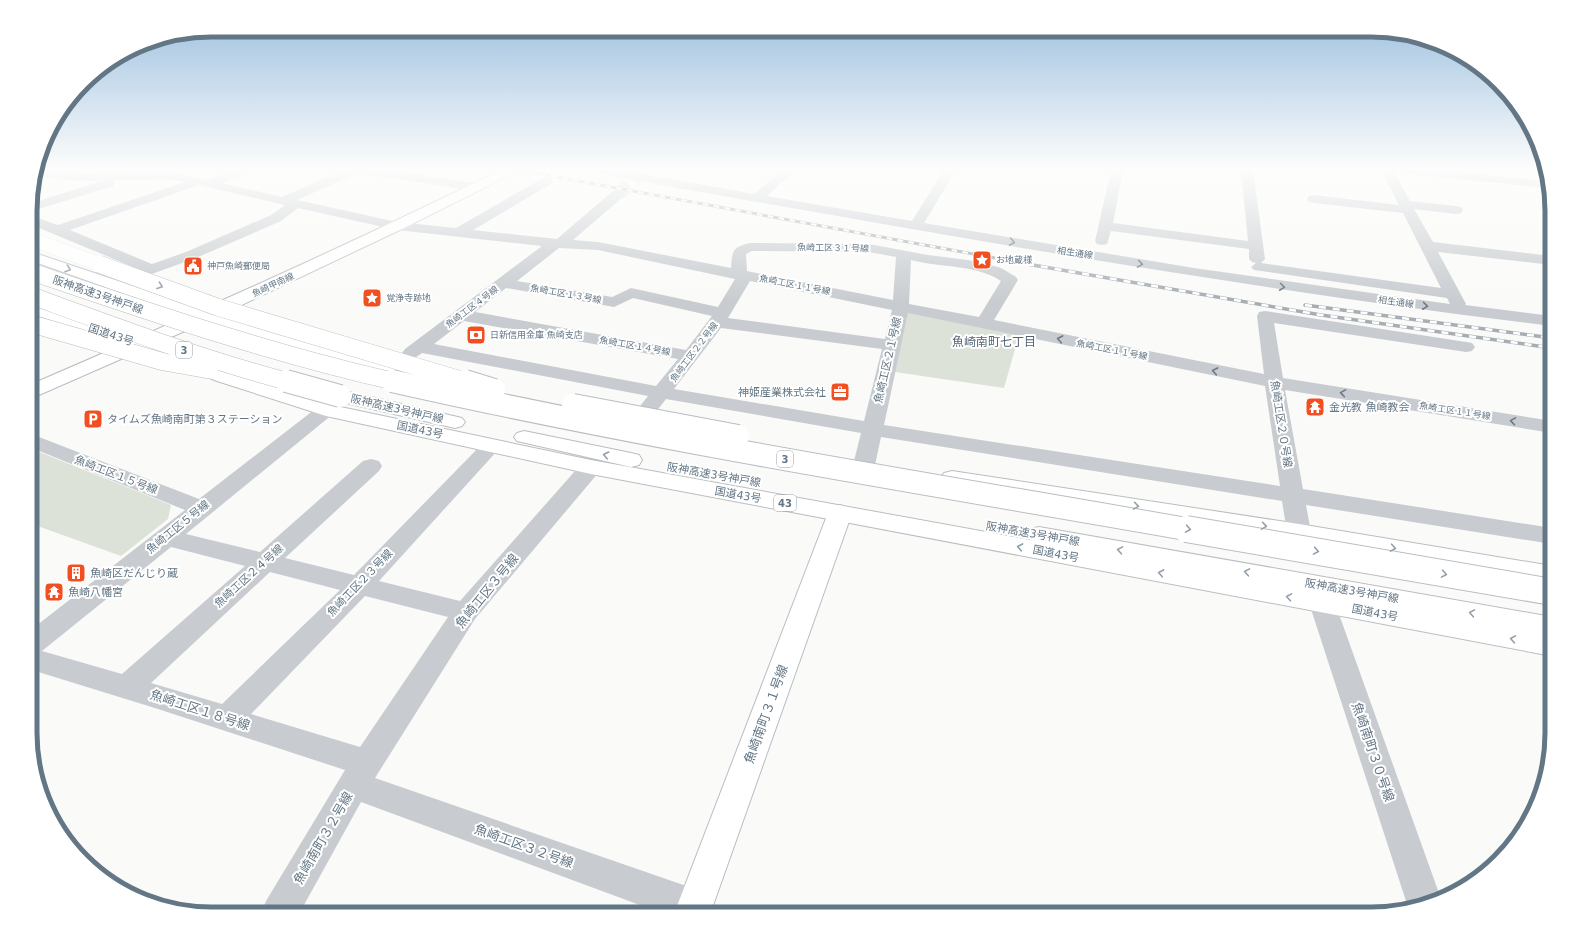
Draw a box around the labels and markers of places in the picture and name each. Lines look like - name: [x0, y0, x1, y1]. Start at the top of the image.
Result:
- place icon: お地蔵様: [971, 249, 993, 271]
- public building icon: 神戸魚崎郵便局: [182, 255, 204, 277]
- place label: お地蔵様: [996, 255, 1033, 265]
- place label: 神戸魚崎郵便局: [207, 261, 270, 271]
- place icon: 覚浄寺跡地: [361, 287, 383, 309]
- place label: 覚浄寺跡地: [386, 293, 431, 303]
- bank icon: 日新信用金庫 魚崎支店: [465, 324, 487, 346]
- place label: 日新信用金庫 魚崎支店: [490, 330, 583, 340]
- office icon: 神姫産業株式会社: [829, 381, 851, 403]
- place label: 神姫産業株式会社: [738, 386, 826, 399]
- temple icon: 金光教 魚崎教会: [1304, 396, 1326, 418]
- place label: 金光教 魚崎教会: [1329, 401, 1410, 414]
- parking icon: タイムズ魚崎南町第３ステーション: [82, 408, 104, 430]
- place label: タイムズ魚崎南町第３ステーション: [107, 413, 283, 426]
- building icon: 魚崎区だんじり蔵: [65, 562, 87, 584]
- place label: 魚崎区だんじり蔵: [90, 567, 178, 580]
- temple icon: 魚崎八幡宮: [43, 581, 65, 603]
- place label: 魚崎八幡宮: [68, 586, 123, 599]

